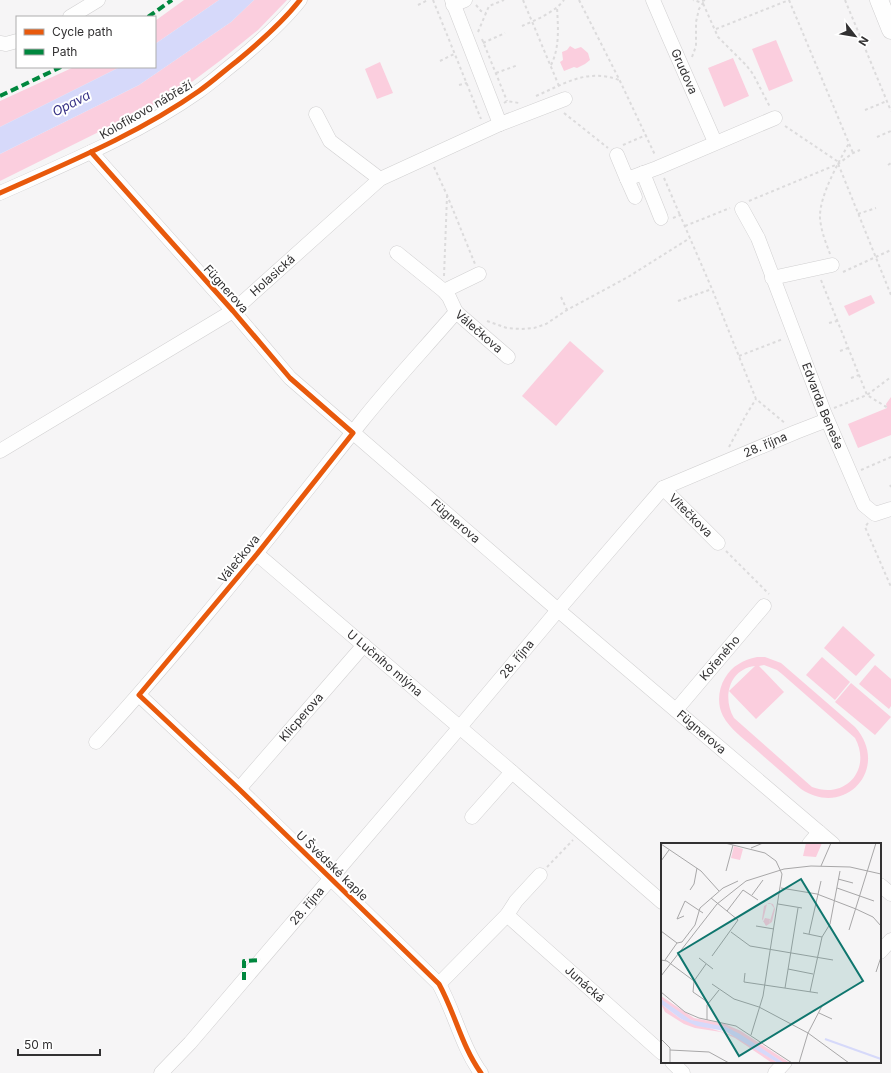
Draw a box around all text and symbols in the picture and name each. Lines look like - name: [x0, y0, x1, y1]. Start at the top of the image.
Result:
- legend: [16, 16, 156, 68]
- north arrow: [835, 16, 875, 56]
- text: Cycle path: [52, 24, 113, 39]
- text: N: [855, 34, 872, 48]
- text: Path: [52, 44, 77, 59]
- street label: Grudova: [668, 46, 701, 97]
- street label: Kolofíkovo nábřeží: [97, 77, 195, 142]
- water label: Opava: [49, 87, 93, 119]
- street label: Holasická: [247, 251, 298, 299]
- street label: Fügnerova: [201, 261, 252, 316]
- street label: Válečkova: [452, 307, 506, 356]
- street label: Edvarda Beneše: [799, 360, 847, 451]
- street label: 28. října: [741, 429, 789, 460]
- street label: Vítečkova: [666, 490, 716, 540]
- street label: Fügnerova: [428, 496, 483, 546]
- street label: Válečkova: [215, 531, 263, 586]
- street label: U Lučního mlýna: [344, 626, 426, 699]
- street label: Kořeného: [696, 632, 743, 683]
- street label: 28. října: [496, 636, 537, 681]
- street label: Klicperova: [276, 689, 326, 744]
- street label: Fügnerova: [674, 707, 730, 757]
- street label: U Švédské kaple: [293, 827, 372, 904]
- inset map: [661, 843, 881, 1063]
- street label: 28. října: [286, 883, 327, 928]
- street label: Junácká: [562, 962, 608, 1005]
- scale bar: [18, 1031, 100, 1057]
- text: 50 m: [24, 1037, 53, 1052]

